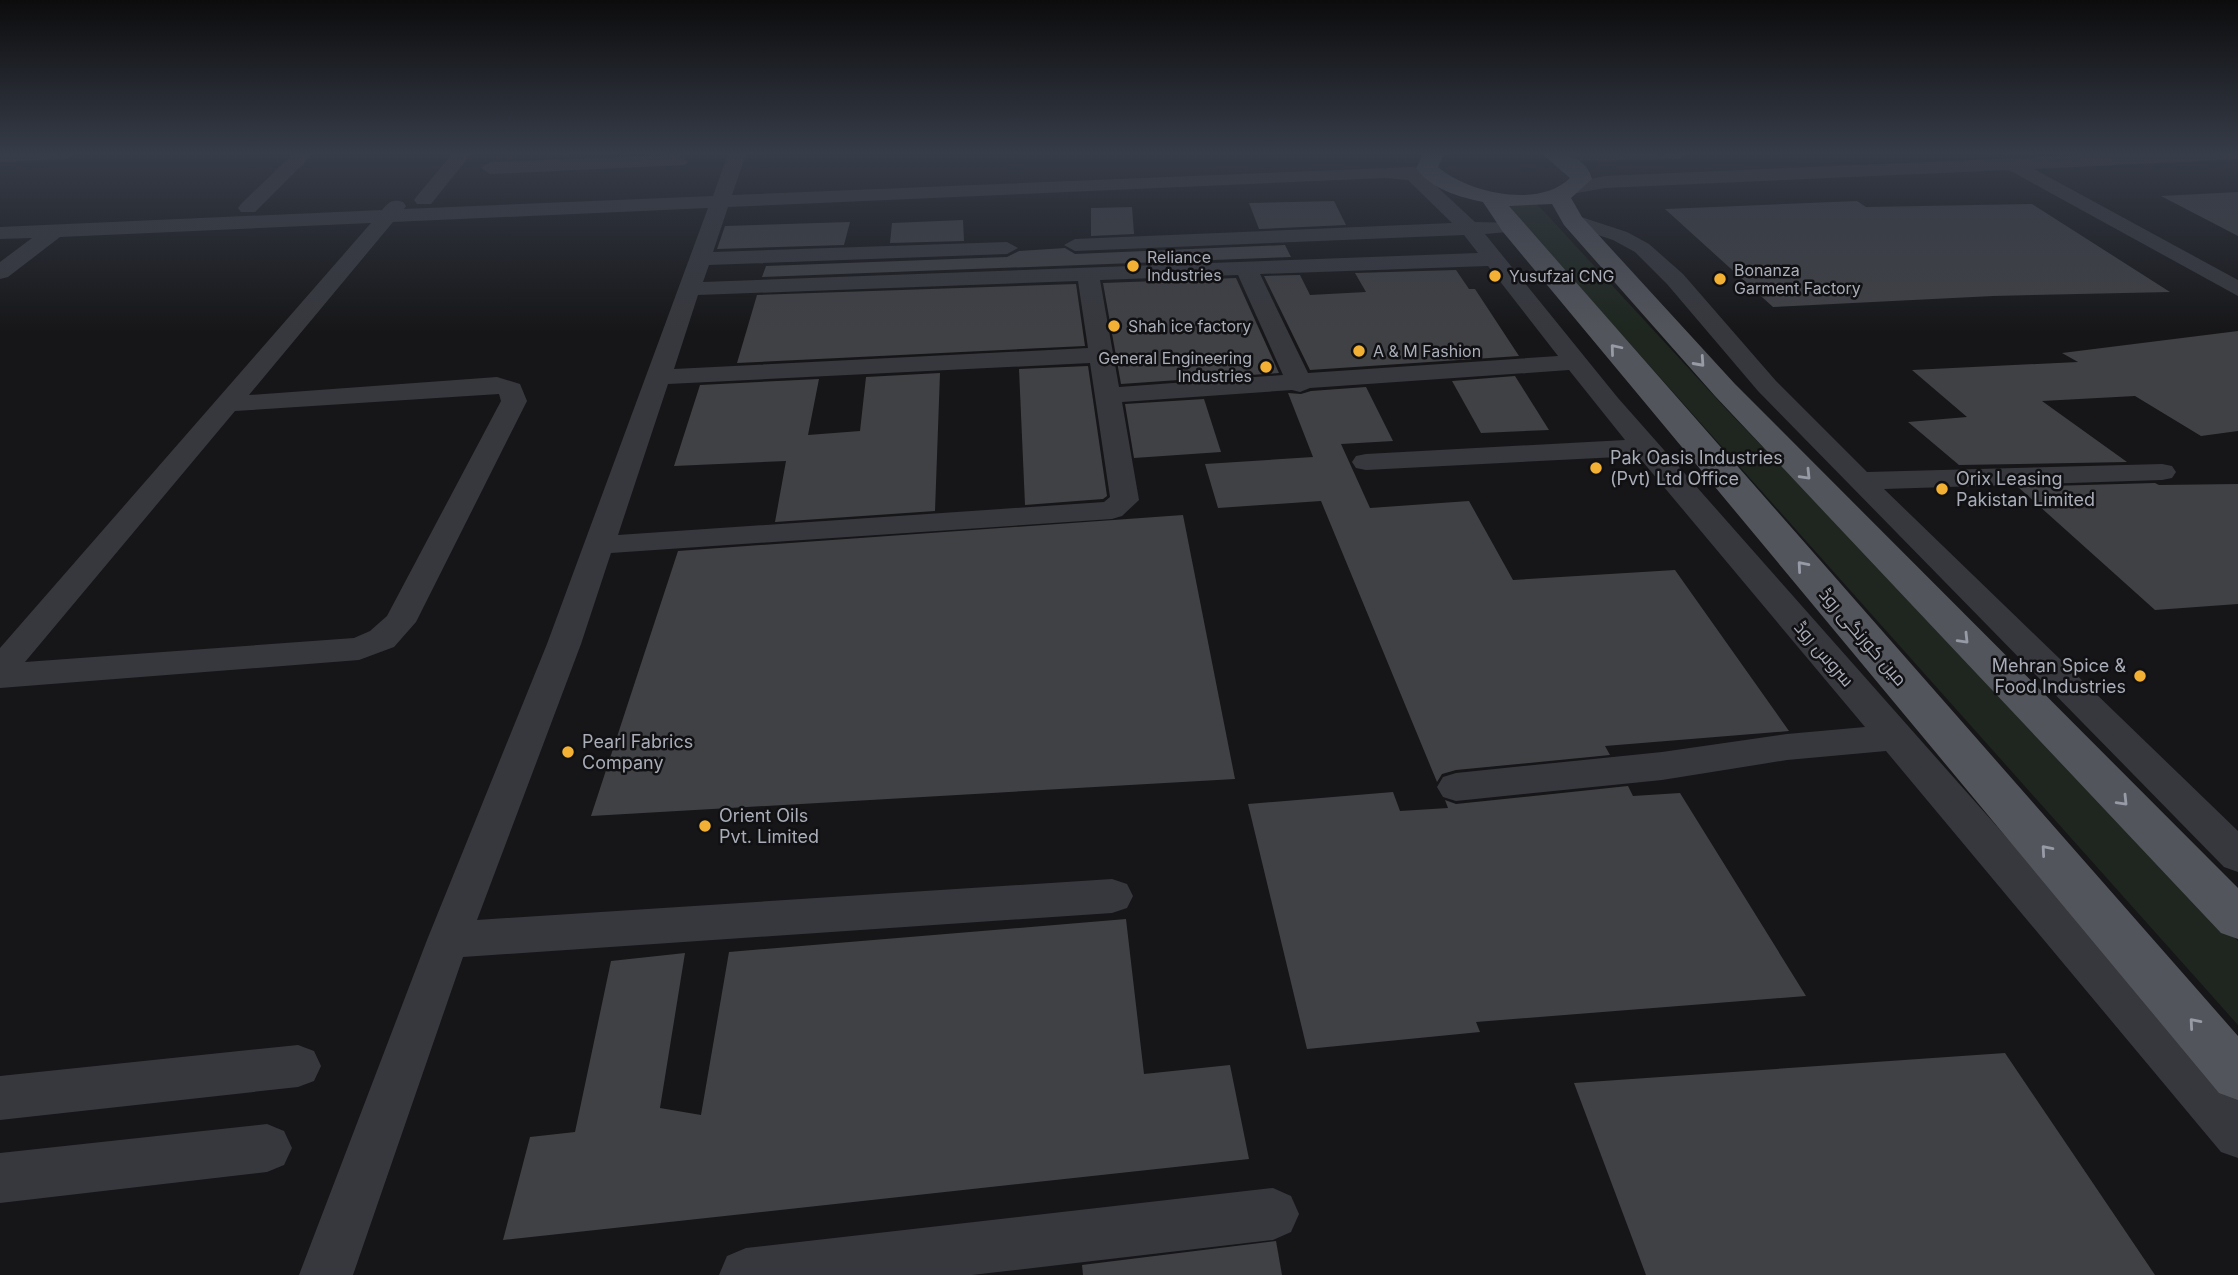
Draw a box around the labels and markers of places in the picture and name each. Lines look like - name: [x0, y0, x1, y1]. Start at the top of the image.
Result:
- place label: Reliance Industries: [1147, 247, 1222, 285]
- marker: Reliance Industries: [1125, 258, 1141, 274]
- place label: Bonanza Garment Factory: [1734, 260, 1861, 298]
- place label: Yusufzai CNG: [1509, 266, 1614, 286]
- marker: Yusufzai CNG: [1487, 268, 1503, 284]
- marker: Bonanza Garment Factory: [1712, 271, 1728, 287]
- place label: Shah ice factory: [1128, 316, 1251, 336]
- marker: Shah ice factory: [1106, 318, 1122, 334]
- place label: A & M Fashion: [1373, 341, 1481, 361]
- marker: A & M Fashion: [1351, 343, 1367, 359]
- place label: General Engineering Industries: [1098, 348, 1252, 386]
- marker: General Engineering Industries: [1258, 359, 1274, 375]
- place label: Pak Oasis Industries (Pvt) Ltd Office: [1610, 447, 1783, 489]
- marker: Pak Oasis Industries (Pvt) Ltd Office: [1588, 460, 1604, 476]
- place label: Orix Leasing Pakistan Limited: [1956, 468, 2095, 510]
- marker: Orix Leasing Pakistan Limited: [1934, 481, 1950, 497]
- place label: Mehran Spice & Food Industries: [1992, 655, 2126, 697]
- marker: Mehran Spice & Food Industries: [2132, 668, 2148, 684]
- place label: Pearl Fabrics Company: [582, 731, 693, 773]
- marker: Pearl Fabrics Company: [560, 744, 576, 760]
- place label: Orient Oils Pvt. Limited: [719, 805, 819, 847]
- marker: Orient Oils Pvt. Limited: [697, 818, 713, 834]

